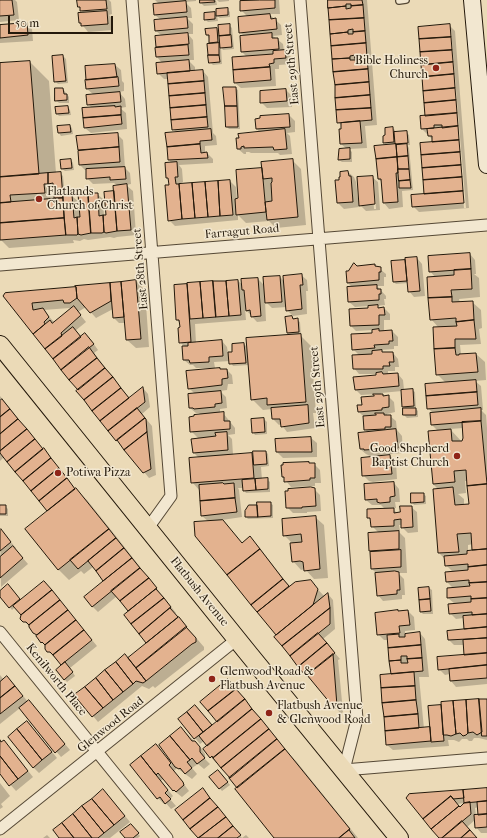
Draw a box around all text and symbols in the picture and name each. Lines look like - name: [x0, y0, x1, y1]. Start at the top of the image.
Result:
- scale bar: [10, 8, 115, 34]
- text: 50 m: [15, 16, 39, 30]
- street label: East 29th Street: [281, 23, 303, 105]
- place label: Bible Holiness Church: [355, 54, 428, 82]
- marker: Bible Holiness Church: [431, 63, 441, 73]
- place label: Flatlands Church of Christ: [47, 185, 133, 213]
- marker: Flatlands Church of Christ: [34, 194, 44, 204]
- street label: Farragut Road: [204, 222, 280, 242]
- street label: East 28th Street: [130, 228, 152, 310]
- street label: East 29th Street: [307, 346, 329, 428]
- place label: Good Shepherd Baptist Church: [370, 442, 449, 470]
- marker: Good Shepherd Baptist Church: [452, 451, 462, 461]
- place label: Potiwa Pizza: [66, 466, 131, 480]
- marker: Potiwa Pizza: [53, 468, 63, 478]
- street label: Flatbush Avenue: [167, 554, 231, 630]
- street label: Kenilworth Place: [22, 641, 90, 719]
- place label: Glenwood Road & Flatbush Avenue: [220, 665, 313, 693]
- marker: Glenwood Road & Flatbush Avenue: [207, 674, 217, 684]
- street label: Glenwood Road: [75, 694, 147, 756]
- place label: Flatbush Avenue & Glenwood Road: [277, 699, 370, 727]
- marker: Flatbush Avenue & Glenwood Road: [264, 708, 274, 718]

